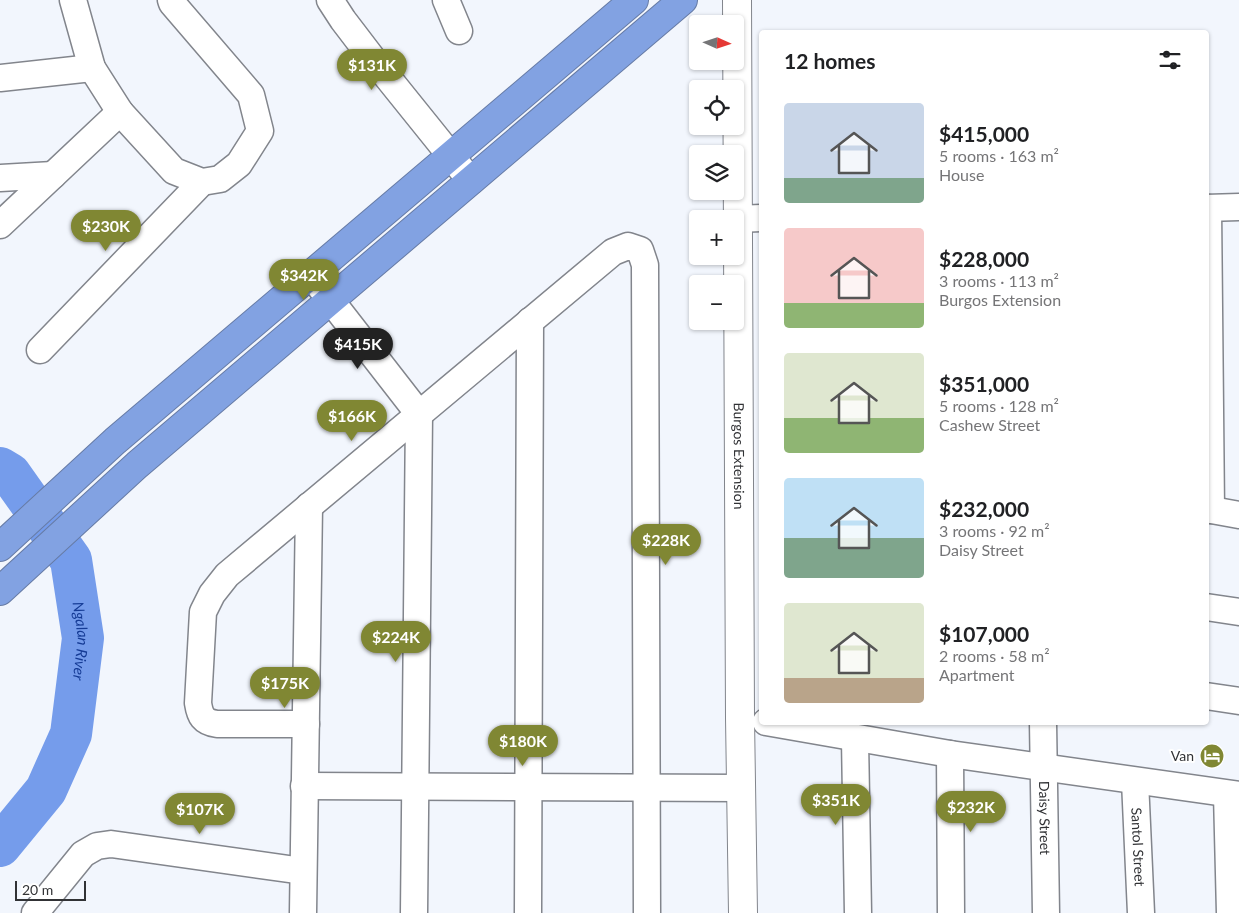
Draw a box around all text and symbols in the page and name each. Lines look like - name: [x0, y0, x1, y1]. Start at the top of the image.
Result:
- north arrow: [689, 15, 744, 70]
- map controls: [689, 15, 744, 330]
- icon: filters: [1156, 46, 1184, 74]
- pin: $131K: [337, 48, 407, 91]
- text: 12 homes: [784, 48, 875, 73]
- text: $131K: [348, 55, 396, 74]
- button: locate: [689, 80, 744, 135]
- text: $415,000: [939, 121, 1029, 146]
- icon: home: [824, 123, 884, 183]
- button: layers: [689, 145, 744, 200]
- text: 5 rooms · 163 m²: [939, 146, 1059, 165]
- text: House: [939, 165, 984, 184]
- pin: $230K: [71, 210, 141, 252]
- button: +: [689, 210, 744, 265]
- text: $230K: [82, 216, 130, 235]
- text: $228,000: [939, 246, 1029, 271]
- icon: home: [824, 248, 884, 308]
- pin: $342K: [269, 258, 339, 301]
- text: $342K: [280, 265, 328, 284]
- text: 3 rooms · 113 m²: [939, 271, 1059, 290]
- button: −: [689, 275, 744, 330]
- text: Burgos Extension: [939, 290, 1061, 309]
- pin: $415K: [323, 328, 393, 370]
- text: $415K: [334, 334, 382, 353]
- text: $351,000: [939, 371, 1029, 396]
- icon: home: [824, 373, 884, 433]
- text: 5 rooms · 128 m²: [939, 396, 1059, 415]
- pin: $166K: [317, 400, 387, 442]
- street label: Burgos Extension: [731, 402, 748, 509]
- text: $166K: [328, 406, 376, 425]
- text: Cashew Street: [939, 415, 1040, 434]
- text: $232,000: [939, 496, 1029, 521]
- icon: home: [824, 498, 884, 558]
- text: 3 rooms · 92 m²: [939, 521, 1050, 540]
- pin: $228K: [631, 524, 701, 566]
- text: $228K: [642, 530, 690, 549]
- text: Daisy Street: [939, 540, 1024, 559]
- water label: Ngalan River: [70, 600, 93, 682]
- pin: $224K: [361, 620, 431, 663]
- text: $107,000: [939, 621, 1029, 646]
- icon: home: [824, 623, 884, 683]
- text: $224K: [372, 627, 420, 646]
- text: 2 rooms · 58 m²: [939, 646, 1050, 665]
- text: Apartment: [939, 665, 1014, 684]
- pin: $175K: [250, 666, 320, 709]
- text: $175K: [261, 673, 309, 692]
- pin: $180K: [488, 724, 558, 767]
- text: $180K: [499, 731, 547, 750]
- hotel icon: Van: [1199, 743, 1225, 769]
- place label: Van: [1171, 747, 1194, 764]
- street label: Daisy Street: [1036, 781, 1054, 855]
- pin: $351K: [801, 784, 871, 826]
- text: $351K: [812, 790, 860, 809]
- pin: $232K: [936, 790, 1006, 833]
- pin: $107K: [165, 792, 235, 835]
- text: $232K: [947, 797, 995, 816]
- text: $107K: [176, 799, 224, 818]
- street label: Santol Street: [1128, 807, 1149, 887]
- scale bar: [15, 878, 86, 901]
- text: 20 m: [22, 881, 53, 898]

